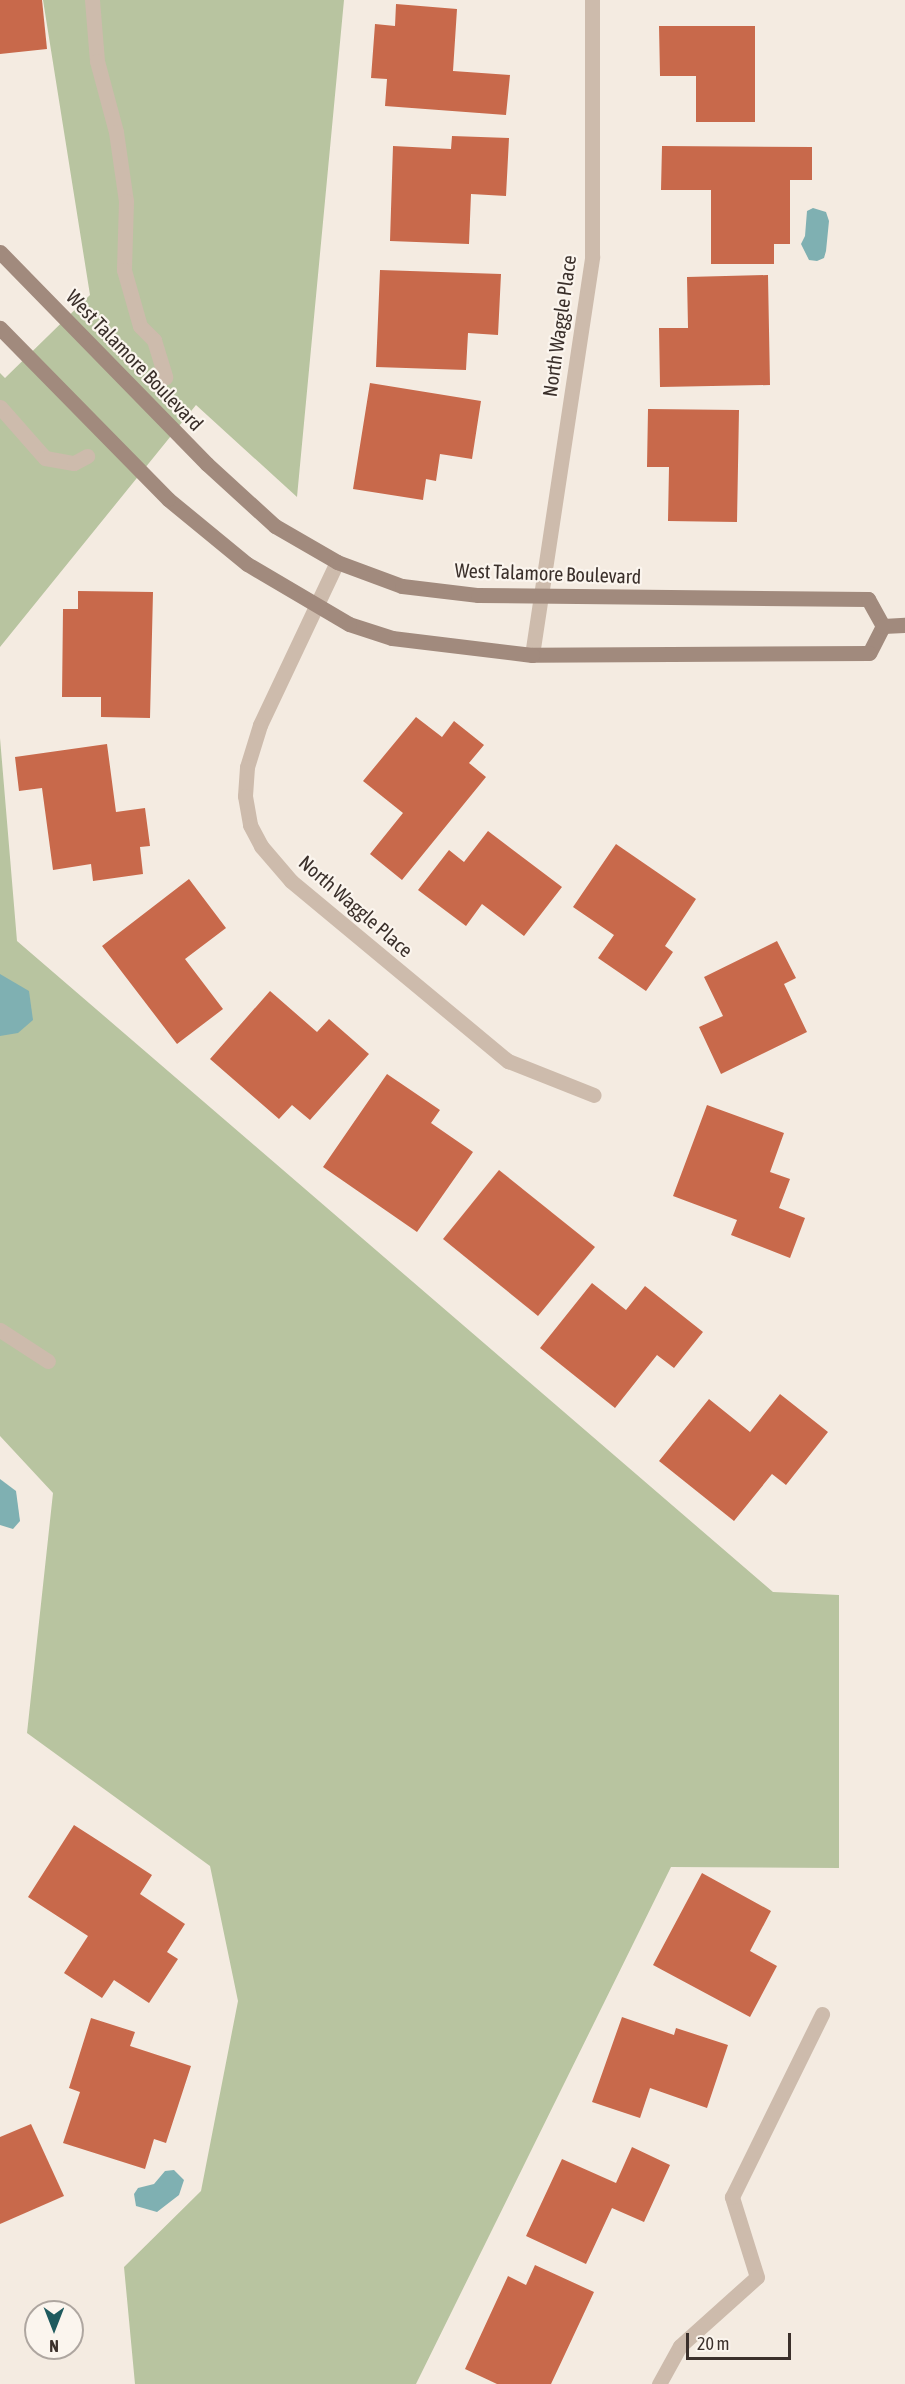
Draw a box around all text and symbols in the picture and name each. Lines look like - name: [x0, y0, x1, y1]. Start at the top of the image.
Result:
- street label: North Waggle Place: [537, 254, 581, 398]
- street label: West Talamore Boulevard: [62, 285, 208, 435]
- street label: West Talamore Boulevard: [454, 558, 642, 588]
- street label: North Waggle Place: [294, 850, 418, 962]
- north arrow: [24, 2300, 84, 2360]
- scale bar: [689, 2321, 794, 2359]
- text: 20 m: [697, 2333, 729, 2354]
- text: N: [49, 2337, 59, 2355]

